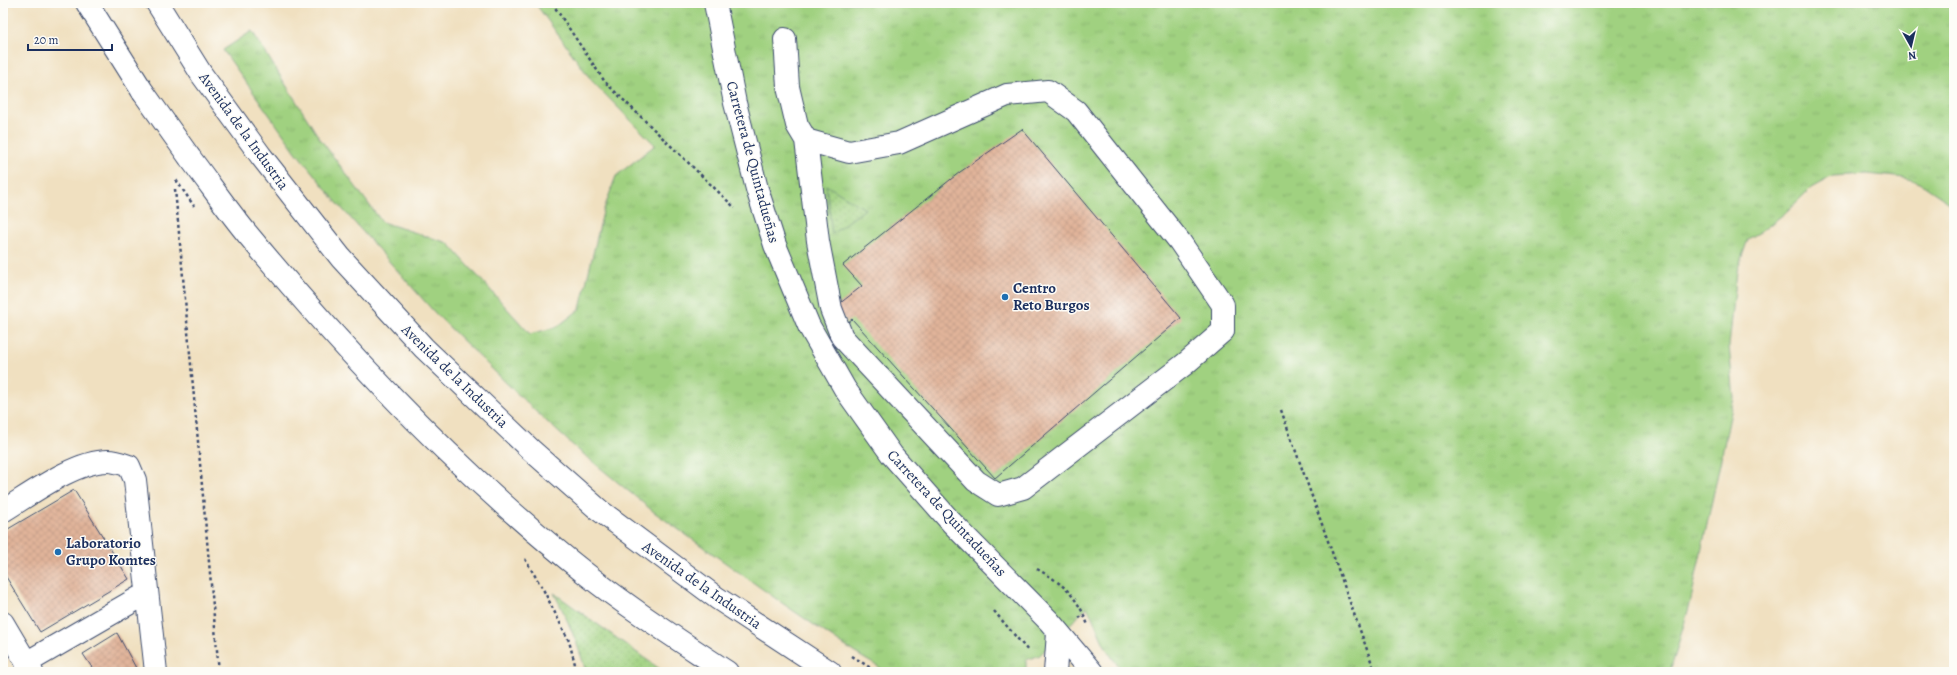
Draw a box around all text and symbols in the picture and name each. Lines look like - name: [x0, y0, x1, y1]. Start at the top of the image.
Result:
- scale bar: [28, 26, 112, 52]
- north arrow: [1891, 26, 1931, 66]
- text: 20 m: [34, 32, 58, 48]
- text: N: [1907, 47, 1917, 63]
- street label: Avenida de la Industria: [194, 67, 294, 194]
- street label: Carretera de Quintadueñas: [722, 79, 784, 245]
- place label: Centro Reto Burgos: [1013, 278, 1090, 315]
- marker: Centro Reto Burgos: [1000, 292, 1010, 302]
- street label: Avenida de la Industria: [397, 319, 513, 432]
- street label: Carretera de Quintadueñas: [883, 445, 1011, 581]
- place label: Laboratorio Grupo Komtes: [66, 533, 156, 570]
- street label: Avenida de la Industria: [638, 536, 766, 634]
- marker: Laboratorio Grupo Komtes: [53, 547, 63, 557]

